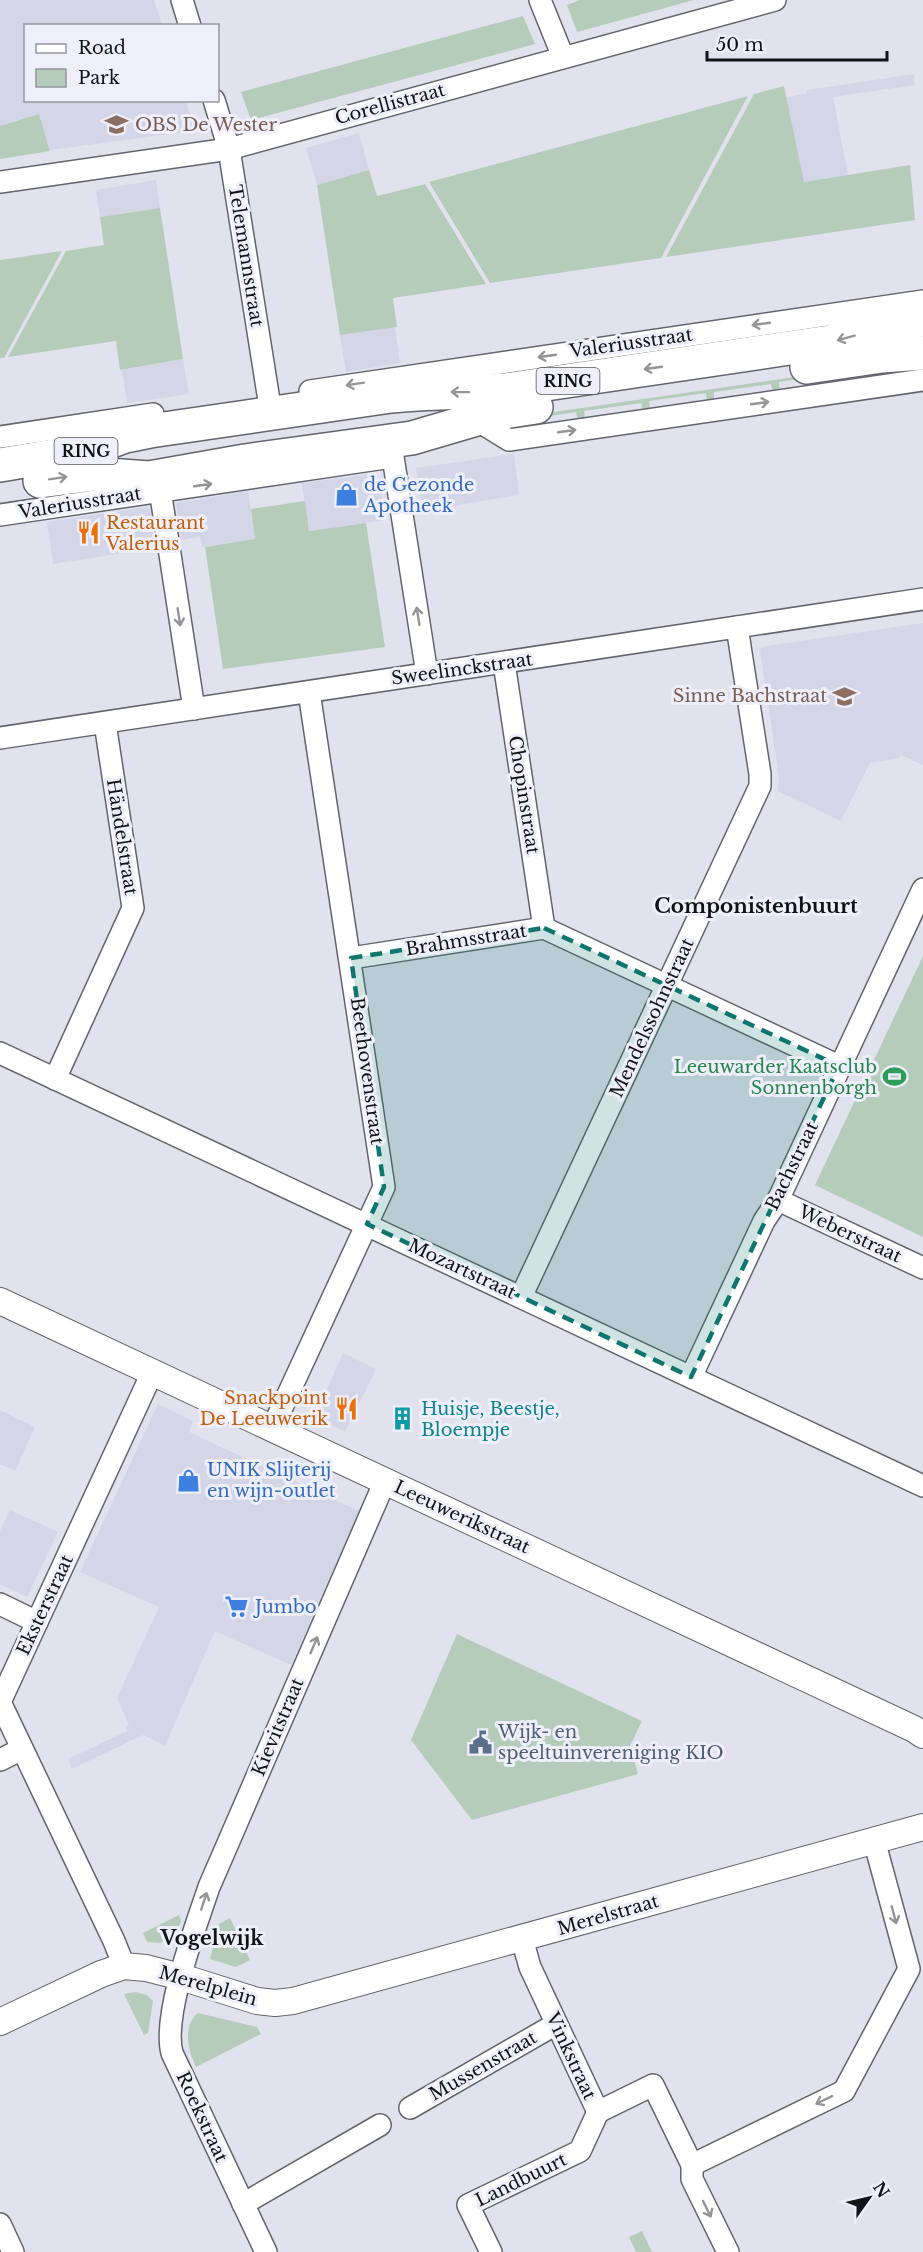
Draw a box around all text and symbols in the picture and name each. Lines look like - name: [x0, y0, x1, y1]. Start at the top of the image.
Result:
- legend: [24, 24, 219, 102]
- scale bar: [707, 24, 887, 62]
- text: 50 m: [716, 34, 764, 56]
- text: Road: [78, 37, 126, 59]
- text: Park: [78, 67, 120, 89]
- street label: Corellistraat: [333, 79, 448, 129]
- school or university icon: OBS De Wester: [104, 112, 130, 138]
- place label: OBS De Wester: [135, 114, 277, 136]
- street label: Telemannstraat: [224, 183, 268, 329]
- one-way arrow: [752, 319, 772, 330]
- street label: Valeriusstraat: [567, 323, 694, 363]
- one-way arrow: [837, 333, 856, 344]
- one-way arrow: [538, 350, 558, 361]
- one-way arrow: [644, 363, 664, 374]
- road number: RING: [536, 368, 600, 394]
- one-way arrow: [345, 379, 365, 390]
- one-way arrow: [450, 386, 470, 398]
- one-way arrow: [749, 397, 769, 408]
- one-way arrow: [556, 426, 576, 437]
- road number: RING: [54, 438, 118, 464]
- one-way arrow: [47, 473, 67, 484]
- place label: de Gezonde Apotheek: [363, 474, 474, 517]
- one-way arrow: [193, 479, 213, 490]
- street label: Valeriusstraat: [16, 482, 143, 524]
- shop icon: de Gezonde Apotheek: [333, 482, 359, 508]
- place label: Restaurant Valerius: [105, 512, 205, 555]
- restaurant icon: Restaurant Valerius: [75, 520, 101, 546]
- one-way arrow: [174, 607, 185, 626]
- one-way arrow: [412, 607, 423, 627]
- street label: Sweelinckstraat: [390, 648, 534, 690]
- school or university icon: Sinne Bachstraat: [832, 683, 858, 709]
- place label: Sinne Bachstraat: [673, 685, 827, 707]
- street label: Chopinstraat: [504, 734, 544, 856]
- street label: Händelstraat: [102, 777, 142, 897]
- district label: Componistenbuurt: [654, 894, 858, 918]
- street label: Brahmsstraat: [404, 920, 528, 960]
- street label: Mendelssohnstraat: [605, 935, 699, 1101]
- street label: Beethovenstraat: [346, 996, 388, 1146]
- place label: Leeuwarder Kaatsclub Sonnenborgh: [674, 1056, 877, 1099]
- sports icon: Leeuwarder Kaatsclub Sonnenborgh: [882, 1064, 908, 1090]
- street label: Bachstraat: [761, 1118, 823, 1214]
- street label: Weberstraat: [794, 1200, 905, 1268]
- street label: Mozartstraat: [405, 1234, 520, 1304]
- place label: Snackpoint De Leeuwerik: [200, 1387, 328, 1430]
- restaurant icon: Snackpoint De Leeuwerik: [333, 1395, 359, 1421]
- place label: Huisje, Beestje, Bloempje: [421, 1398, 560, 1441]
- building icon: Huisje, Beestje, Bloempje: [390, 1406, 416, 1432]
- place label: UNIK Slijterij en wijn-outlet: [207, 1459, 336, 1502]
- shop icon: UNIK Slijterij en wijn-outlet: [176, 1467, 202, 1493]
- street label: Leeuwerikstraat: [391, 1476, 534, 1558]
- street label: Eksterstraat: [12, 1551, 78, 1659]
- supermarket icon: Jumbo: [224, 1594, 250, 1620]
- place label: Jumbo: [253, 1596, 317, 1618]
- one-way arrow: [309, 1636, 320, 1654]
- street label: Kievitstraat: [247, 1674, 309, 1779]
- place label: Wijk- en speeltuinvereniging KIO: [497, 1721, 723, 1764]
- public building icon: Wijk- en speeltuinvereniging KIO: [467, 1729, 493, 1755]
- street label: Merelstraat: [555, 1890, 661, 1940]
- one-way arrow: [200, 1892, 211, 1911]
- one-way arrow: [889, 1905, 901, 1924]
- district label: Vogelwijk: [159, 1926, 264, 1950]
- street label: Merelplein: [156, 1962, 260, 2010]
- street label: Vinkstraat: [541, 2008, 601, 2103]
- street label: Mussenstraat: [425, 2026, 541, 2106]
- street label: Roekstraat: [171, 2068, 233, 2166]
- one-way arrow: [816, 2095, 834, 2107]
- street label: Landbuurt: [472, 2148, 570, 2212]
- north arrow: [839, 2168, 899, 2228]
- text: N: [869, 2178, 894, 2201]
- one-way arrow: [701, 2200, 713, 2217]

